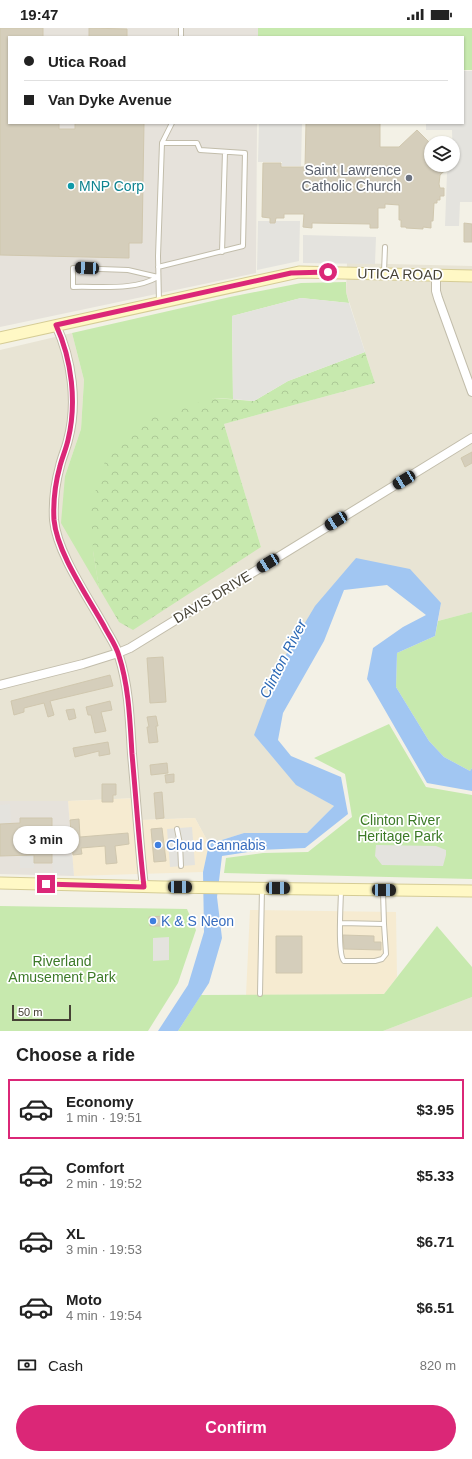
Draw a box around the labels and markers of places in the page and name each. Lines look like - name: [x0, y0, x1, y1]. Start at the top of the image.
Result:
- place label: Saint Lawrence Catholic Church: [301, 162, 401, 194]
- marker: Saint Lawrence Catholic Church: [404, 173, 414, 183]
- place label: MNP Corp: [79, 178, 144, 194]
- marker: MNP Corp: [66, 181, 76, 191]
- place label: Cloud Cannabis: [166, 837, 266, 853]
- marker: Cloud Cannabis: [153, 840, 163, 850]
- place label: K & S Neon: [161, 913, 234, 929]
- marker: K & S Neon: [148, 916, 158, 926]

